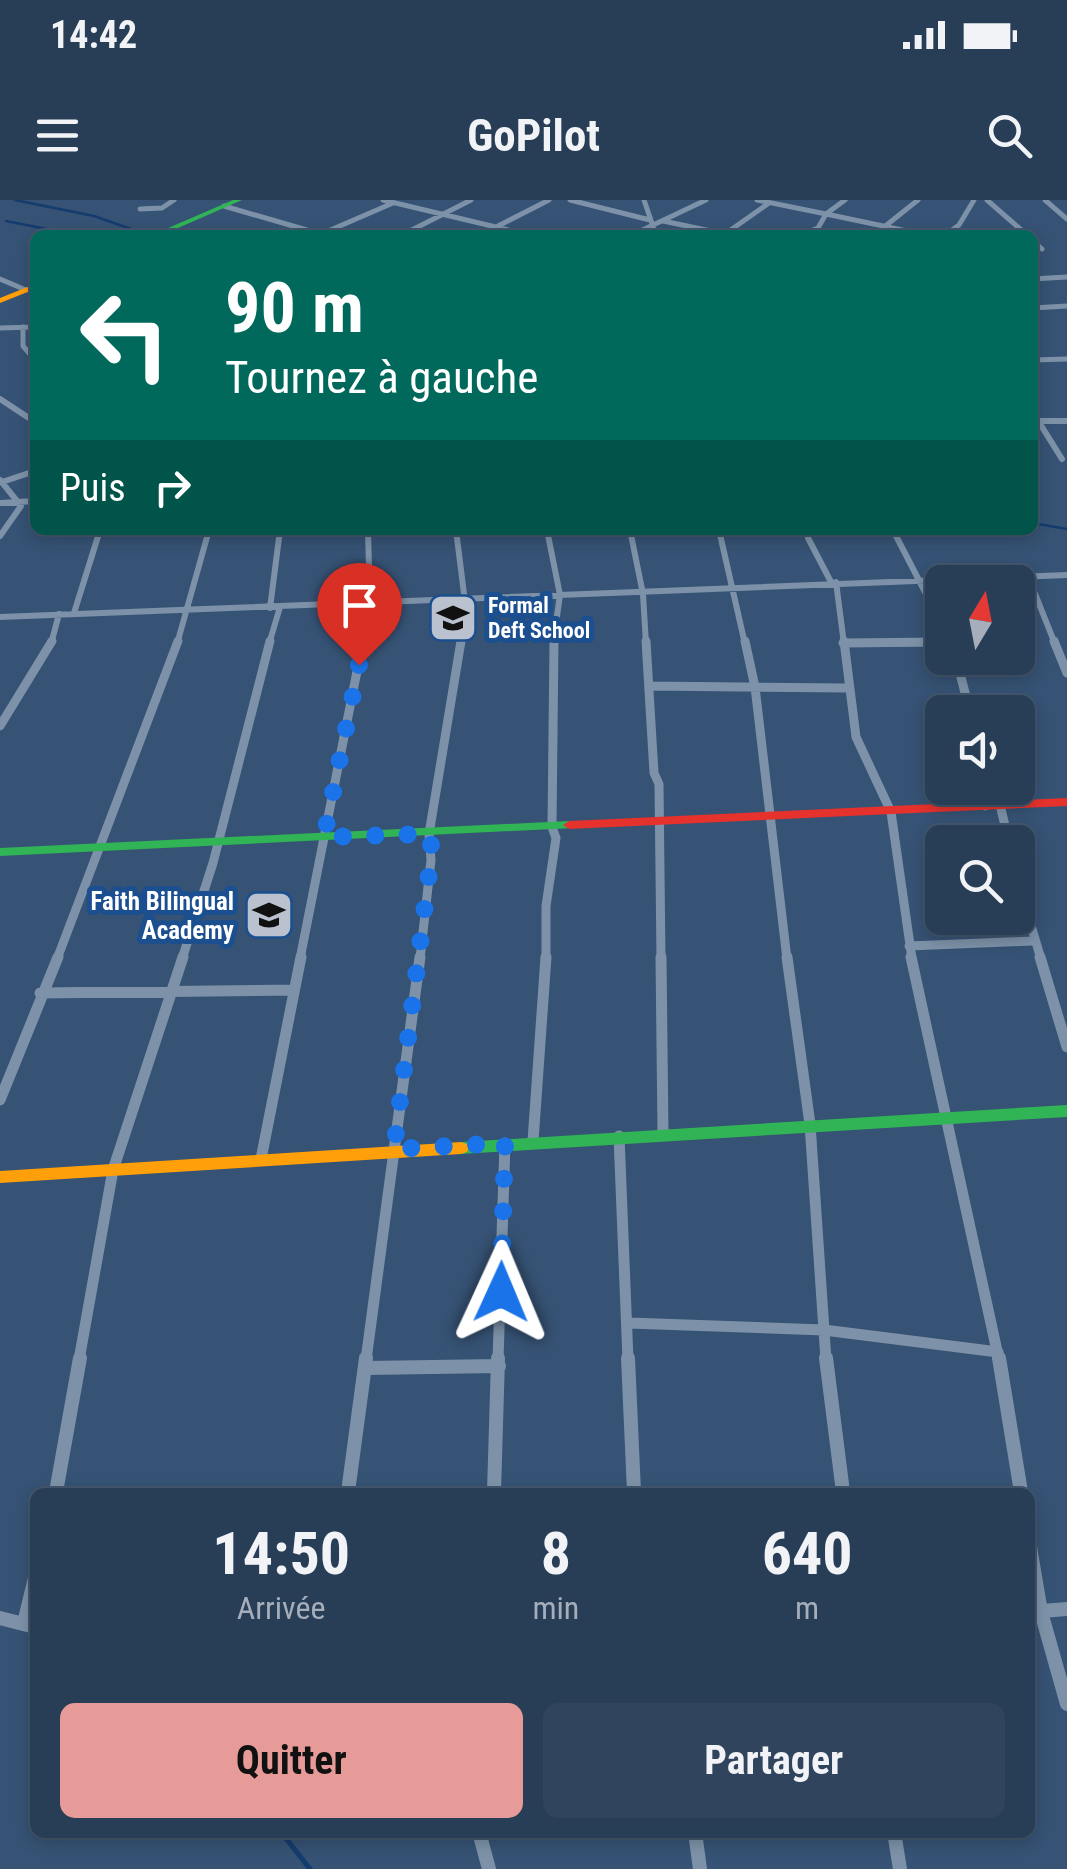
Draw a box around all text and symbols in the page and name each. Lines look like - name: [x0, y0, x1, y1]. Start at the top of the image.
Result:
- text: 14:42: [50, 13, 137, 57]
- icon: menu: [30, 108, 85, 163]
- icon: search: [982, 108, 1037, 163]
- text: GoPilot: [467, 109, 600, 162]
- text: 90 m: [225, 267, 364, 349]
- icon: left: [60, 270, 190, 400]
- text: Tournez à gauche: [225, 351, 538, 404]
- icon: right: [145, 460, 200, 515]
- text: Puis: [60, 466, 125, 510]
- pin: [317, 563, 402, 666]
- north arrow: [925, 565, 1035, 675]
- map controls: [925, 565, 1035, 935]
- icon: arrive: [332, 578, 387, 633]
- school or university icon: Formal Deft School: [427, 592, 479, 644]
- place label: Formal Deft School: [488, 593, 590, 643]
- button: sound: [925, 695, 1035, 805]
- button: search: [925, 825, 1035, 935]
- place label: Faith Bilingual Academy: [91, 887, 234, 945]
- school or university icon: Faith Bilingual Academy: [243, 889, 295, 941]
- position arrow: [449, 1240, 553, 1344]
- text: 14:50: [212, 1518, 350, 1589]
- text: 8: [541, 1518, 571, 1589]
- text: 640: [762, 1518, 853, 1589]
- text: Arrivée: [237, 1589, 326, 1627]
- text: min: [532, 1589, 579, 1627]
- text: m: [795, 1589, 819, 1627]
- button: Quitter: [60, 1703, 523, 1818]
- button: Partager: [543, 1703, 1005, 1818]

